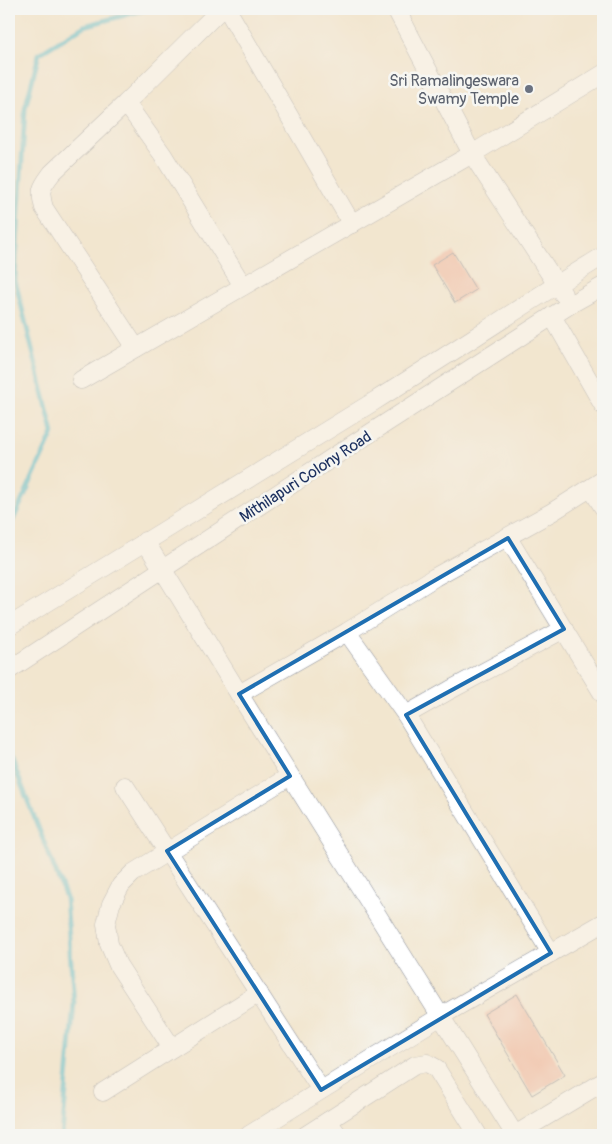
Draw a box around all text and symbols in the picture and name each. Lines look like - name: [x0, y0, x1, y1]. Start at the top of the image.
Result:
- place label: Sri Ramalingeswara Swamy Temple: [389, 71, 519, 109]
- marker: Sri Ramalingeswara Swamy Temple: [523, 83, 535, 95]
- street label: Mithilapuri Colony Road: [236, 427, 375, 527]

